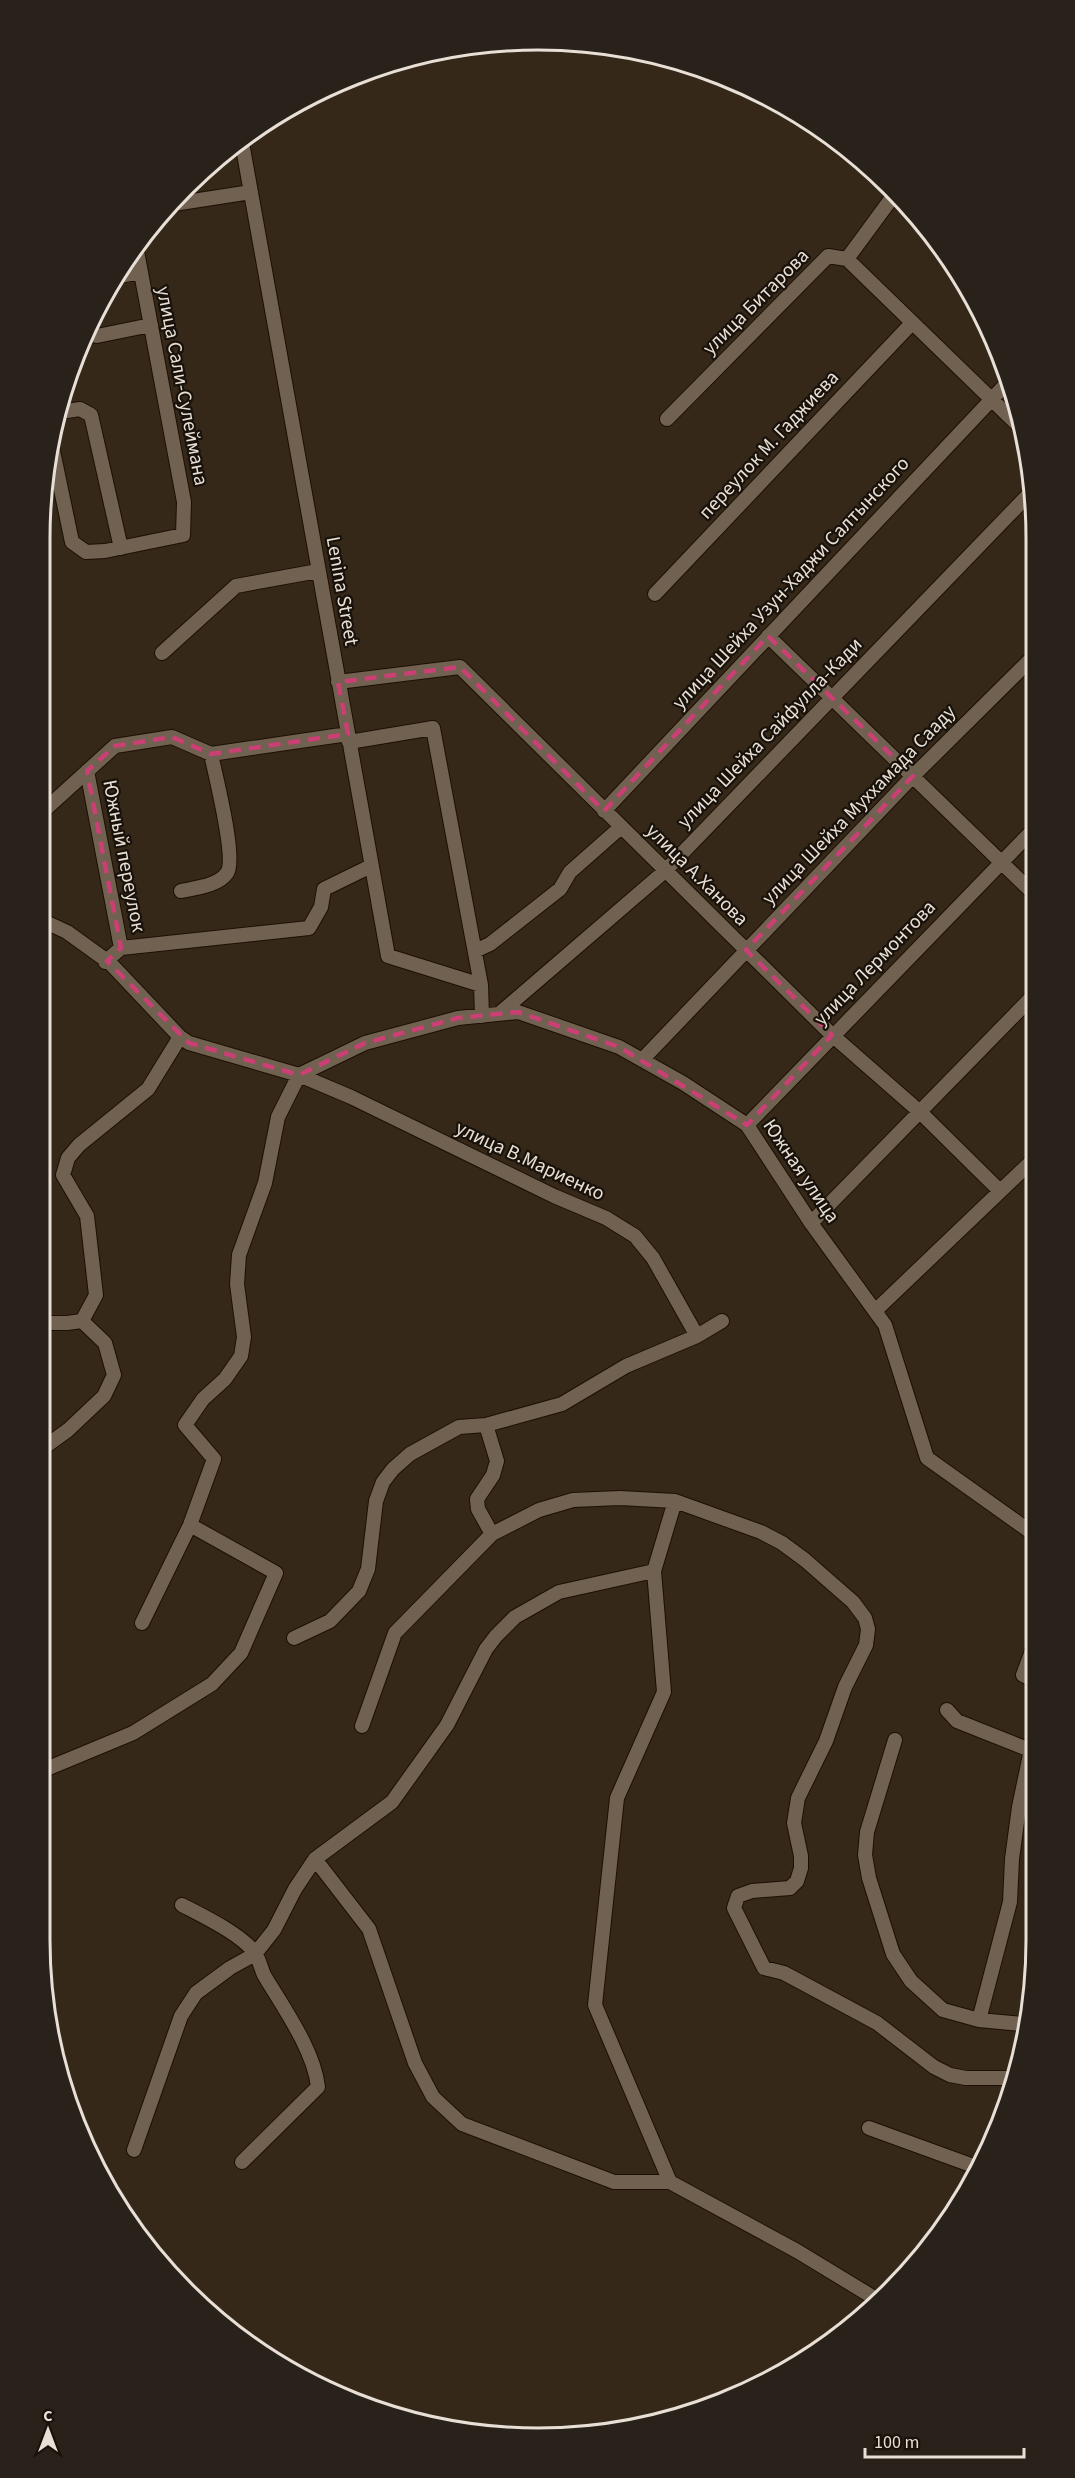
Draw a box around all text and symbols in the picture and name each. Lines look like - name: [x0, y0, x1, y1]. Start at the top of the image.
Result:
- street label: улица Битарова: [696, 242, 816, 362]
- street label: улица Сали-Сулеймана: [149, 284, 215, 488]
- street label: переулок М. Гаджиева: [692, 364, 846, 526]
- street label: улица Шейха Узун-Хаджи Салтынского: [666, 450, 916, 716]
- street label: Lenina Street: [319, 534, 365, 648]
- street label: улица Шейха Сайфулла-Кади: [671, 631, 869, 835]
- street label: улица Шейха Муххамада Сааду: [756, 698, 963, 911]
- street label: Южный переулок: [96, 777, 153, 935]
- street label: улица А.Ханова: [639, 817, 755, 933]
- street label: улица Лермонтова: [808, 894, 942, 1032]
- street label: Южная улица: [756, 1113, 846, 1229]
- street label: улица В.Мариенко: [451, 1114, 609, 1208]
- north arrow: [18, 2400, 78, 2460]
- text: С: [43, 2405, 53, 2427]
- scale bar: [865, 2421, 1024, 2459]
- text: 100 m: [874, 2430, 919, 2455]

